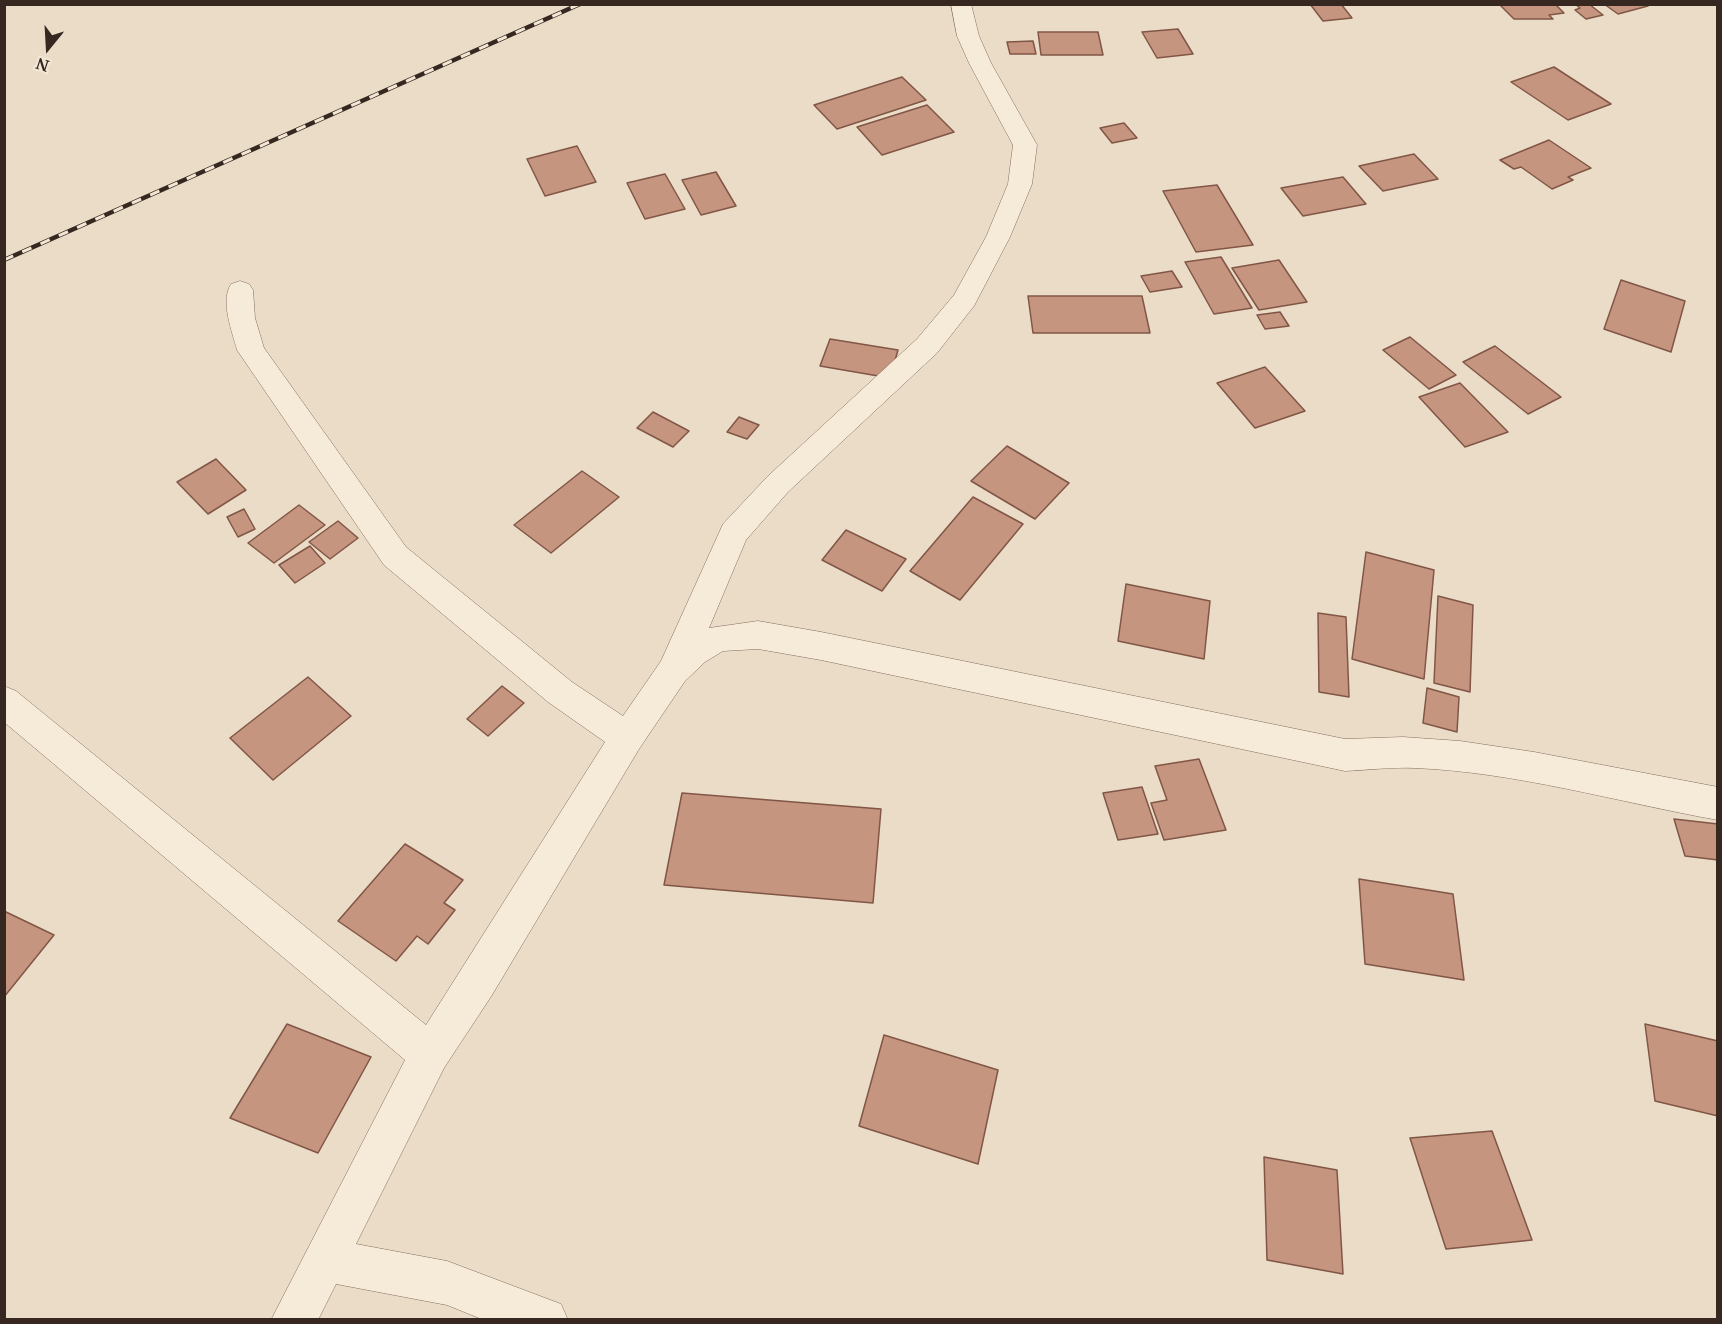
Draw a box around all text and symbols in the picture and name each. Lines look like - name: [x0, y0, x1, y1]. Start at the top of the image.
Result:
- north arrow: [18, 18, 78, 78]
- text: N: [33, 53, 52, 78]

